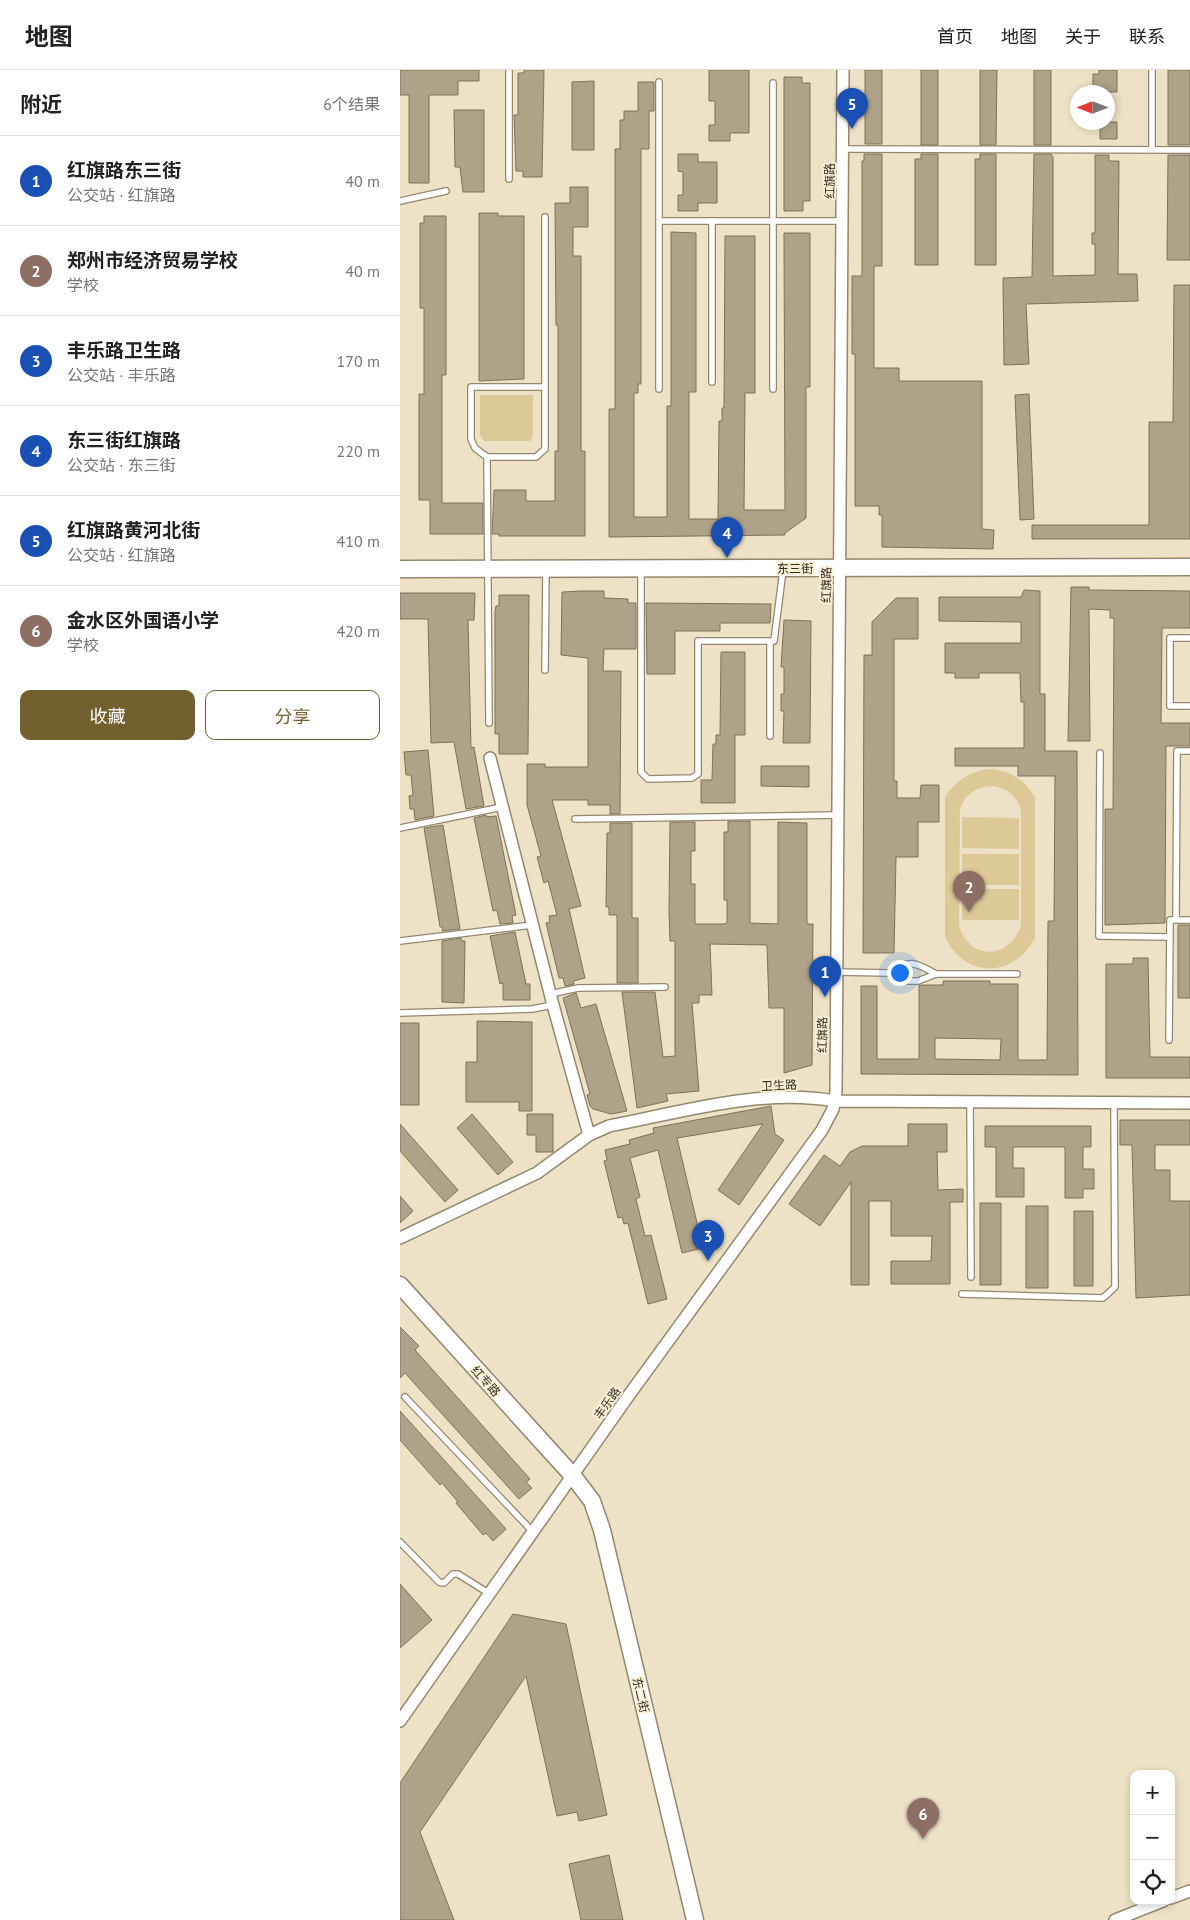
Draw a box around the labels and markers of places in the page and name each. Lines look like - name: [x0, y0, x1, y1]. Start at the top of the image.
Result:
- pin: 5: [836, 88, 868, 129]
- pin: 4: [711, 517, 743, 558]
- pin: 2: [953, 871, 985, 912]
- pin: 1: [809, 956, 841, 997]
- pin: 3: [692, 1220, 724, 1261]
- pin: 6: [907, 1798, 939, 1839]

